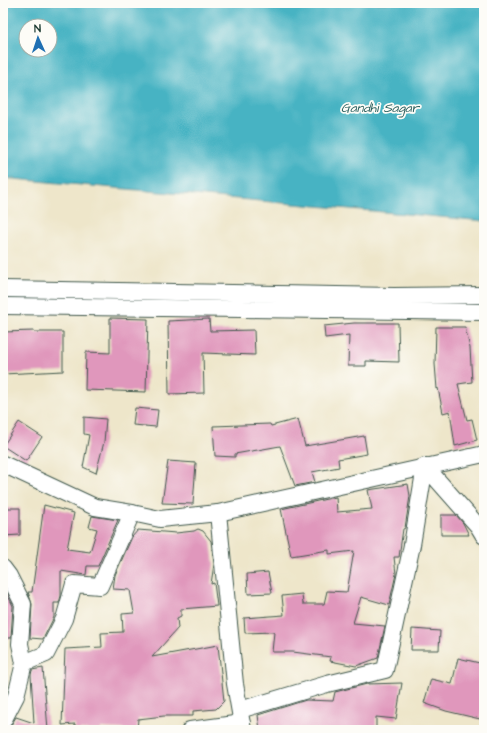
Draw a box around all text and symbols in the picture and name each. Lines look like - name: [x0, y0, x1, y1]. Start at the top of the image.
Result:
- north arrow: [18, 18, 58, 58]
- text: N: [34, 21, 41, 36]
- water label: Gandhi Sagar: [341, 99, 421, 118]

